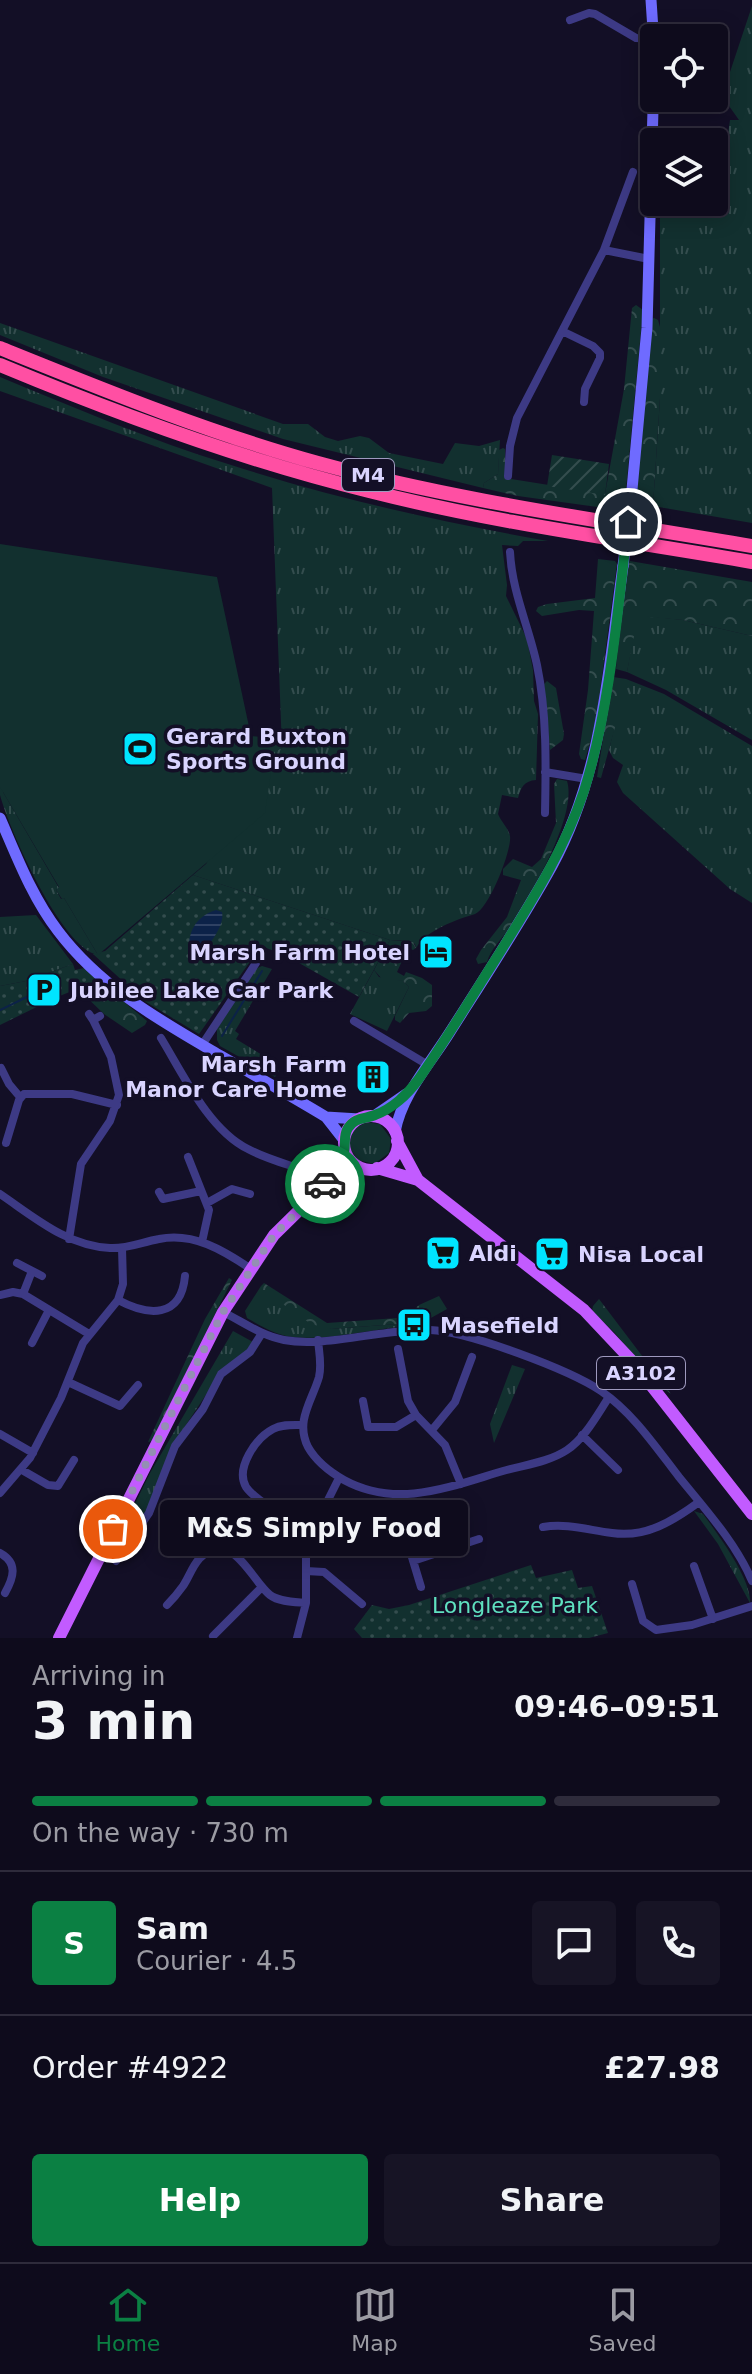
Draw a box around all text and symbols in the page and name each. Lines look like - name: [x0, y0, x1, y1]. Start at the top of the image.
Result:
- map controls: [640, 24, 728, 216]
- button: locate: [640, 24, 728, 112]
- button: layers: [640, 128, 728, 216]
- road number: M4: [342, 459, 394, 491]
- pin: [594, 488, 662, 556]
- icon: home: [606, 500, 650, 544]
- place label: Gerard Buxton Sports Ground: [166, 724, 347, 774]
- sports icon: Gerard Buxton Sports Ground: [121, 730, 159, 768]
- hotel icon: Marsh Farm Hotel: [417, 933, 455, 971]
- place label: Marsh Farm Hotel: [189, 940, 410, 965]
- parking icon: Jubilee Lake Car Park: [25, 971, 63, 1009]
- place label: Jubilee Lake Car Park: [68, 978, 334, 1003]
- place label: Marsh Farm Manor Care Home: [125, 1052, 347, 1102]
- building icon: Marsh Farm Manor Care Home: [354, 1058, 392, 1096]
- courier: [285, 1144, 365, 1224]
- icon: car: [303, 1162, 347, 1206]
- supermarket icon: Aldi: [424, 1234, 462, 1272]
- supermarket icon: Nisa Local: [533, 1235, 571, 1273]
- place label: Aldi: [469, 1241, 517, 1266]
- place label: Nisa Local: [578, 1242, 704, 1267]
- bus stop icon: Masefield: [395, 1306, 433, 1344]
- place label: Masefield: [440, 1313, 559, 1338]
- road number: A3102: [597, 1357, 685, 1389]
- pin: [79, 1495, 147, 1563]
- callout: M&S Simply Food: [161, 1501, 469, 1557]
- icon: bag: [91, 1507, 135, 1551]
- text: M&S Simply Food: [186, 1513, 442, 1543]
- park label: Longleaze Park: [432, 1593, 598, 1618]
- text: Arriving in: [32, 1661, 166, 1691]
- text: 09:46–09:51: [514, 1689, 720, 1724]
- text: 3 min: [32, 1691, 195, 1751]
- text: On the way · 730 m: [32, 1818, 289, 1848]
- button: chat: [532, 1901, 616, 1985]
- button: phone: [636, 1901, 720, 1985]
- text: Sam: [136, 1911, 209, 1946]
- text: S: [63, 1926, 85, 1961]
- text: Courier · 4.5: [136, 1946, 297, 1976]
- text: Order #4922: [32, 2050, 228, 2085]
- text: £27.98: [604, 2050, 720, 2085]
- button: Help: [32, 2154, 368, 2246]
- button: Share: [384, 2154, 720, 2246]
- tab: Home: [95, 2283, 160, 2356]
- tab: Map: [351, 2283, 398, 2356]
- tab: Saved: [589, 2283, 657, 2356]

